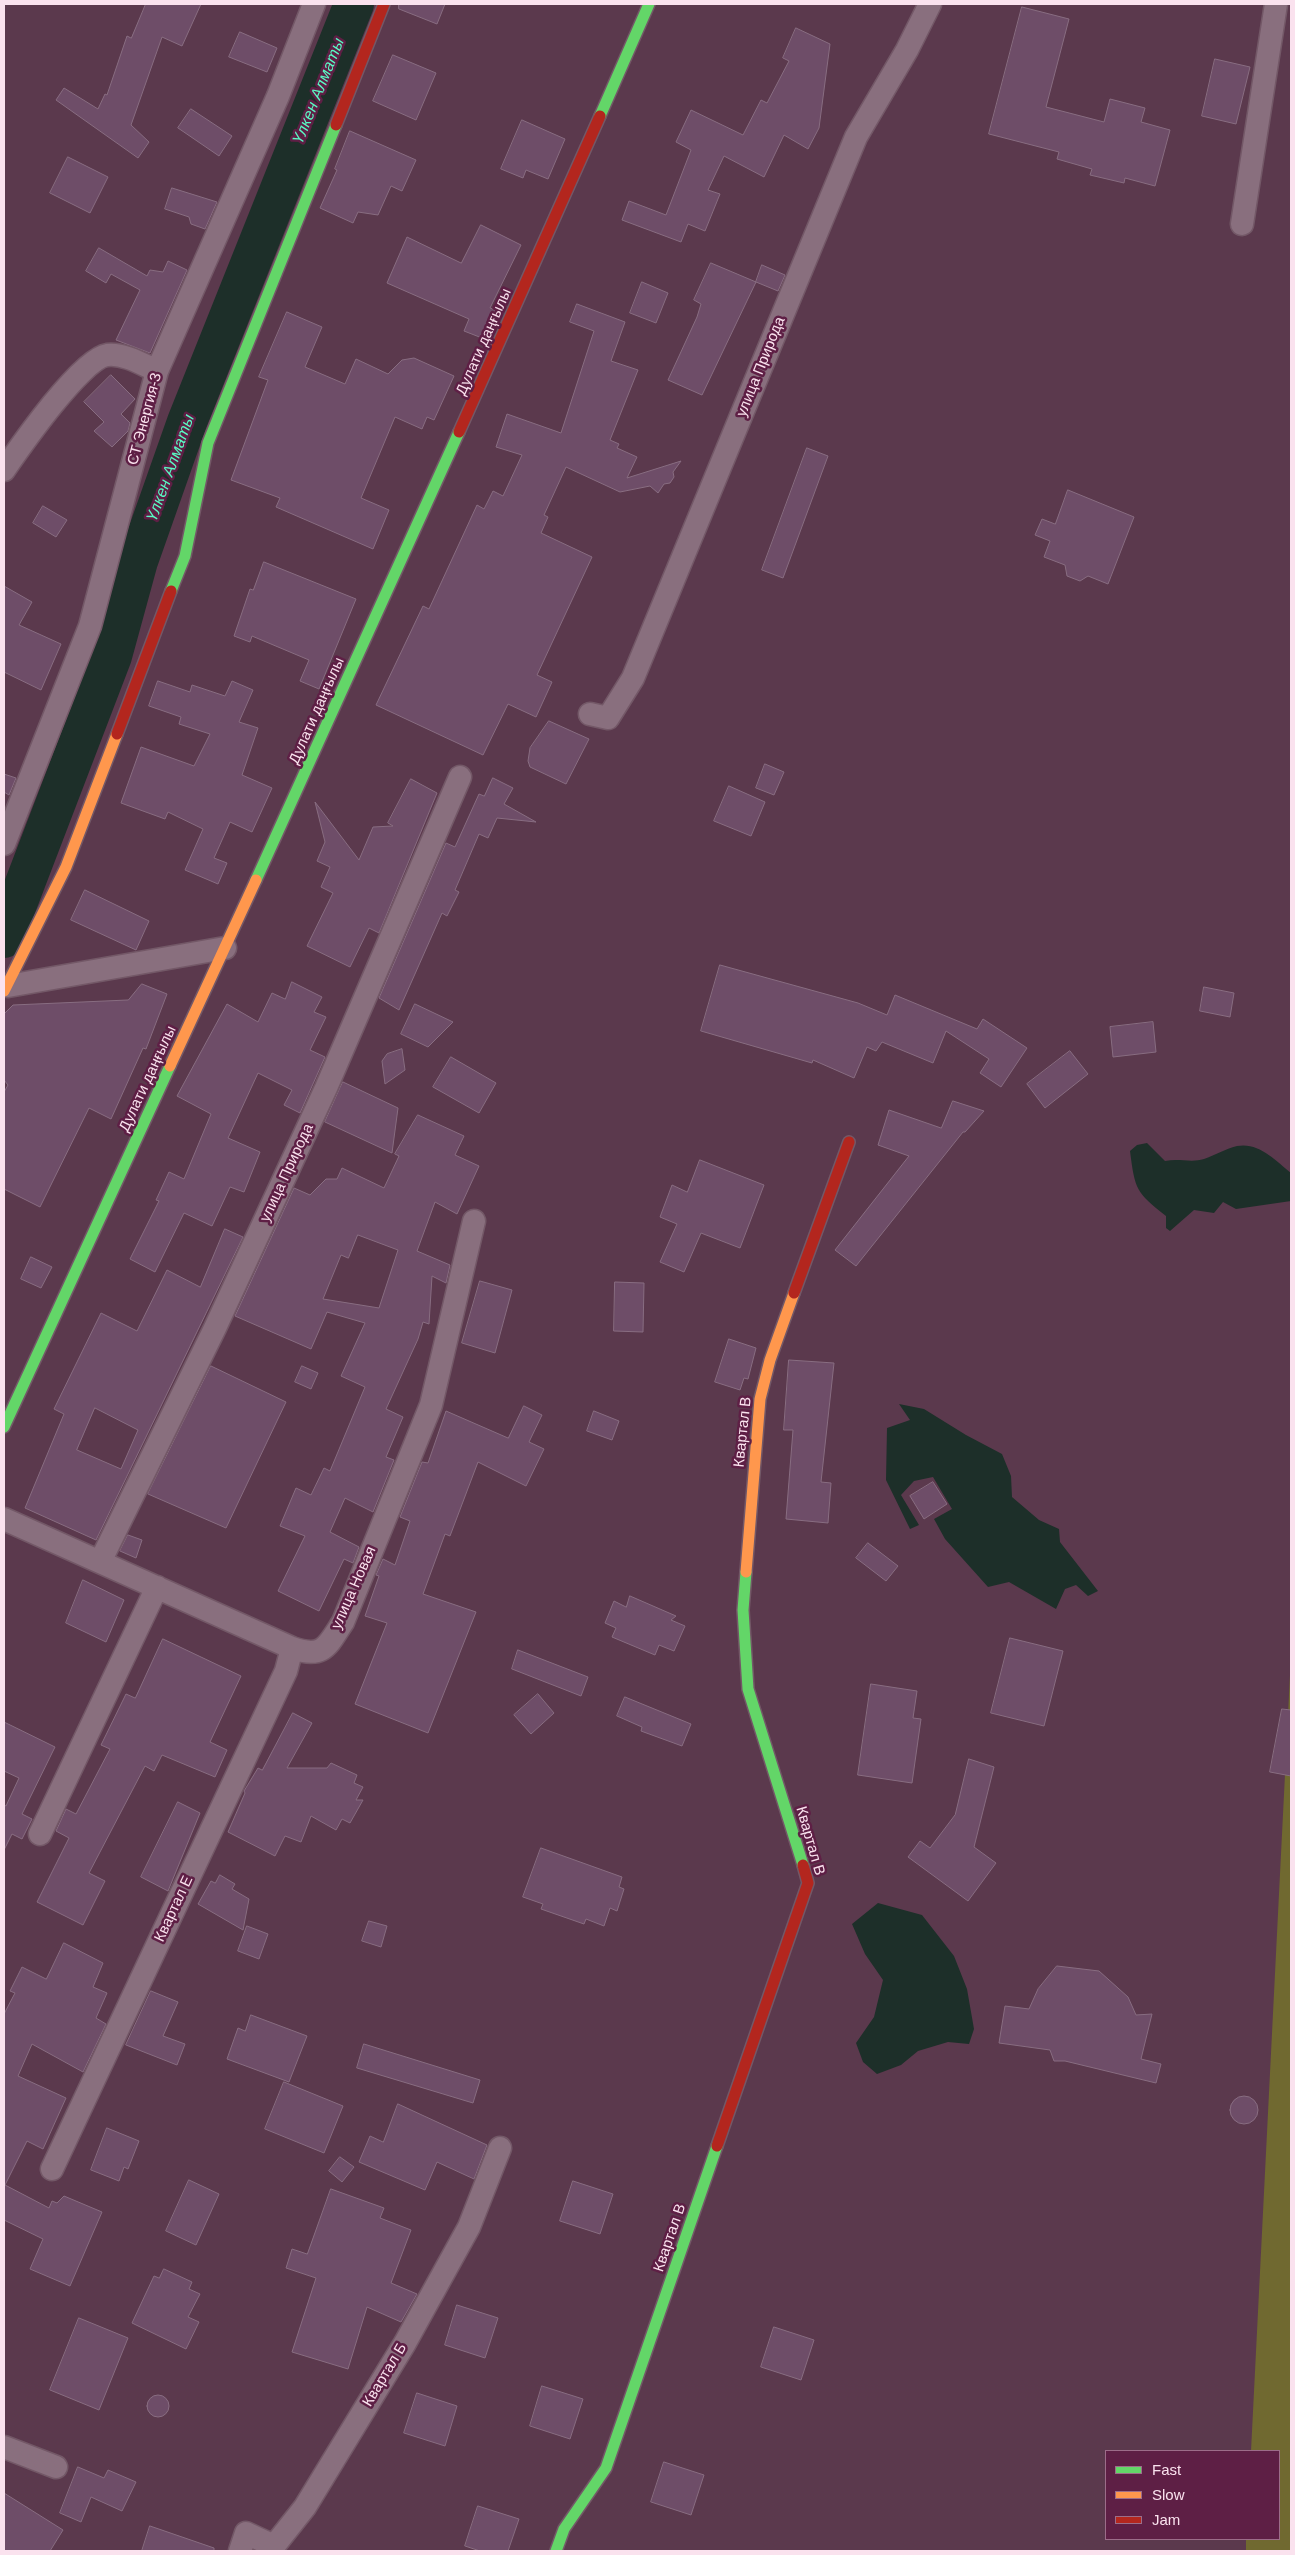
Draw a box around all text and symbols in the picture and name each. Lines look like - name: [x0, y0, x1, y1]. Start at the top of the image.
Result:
- water label: Үлкен Алматы: [289, 35, 349, 147]
- street label: Дулати даңғылы: [452, 286, 516, 398]
- street label: улица Природа: [733, 314, 789, 420]
- street label: СТ Энергия-3: [124, 371, 166, 467]
- water label: Үлкен Алматы: [143, 412, 199, 524]
- street label: Дулати даңғылы: [285, 655, 349, 767]
- street label: Дулати даңғылы: [116, 1023, 180, 1135]
- street label: улица Природа: [256, 1121, 318, 1225]
- street label: Квартал В: [730, 1396, 756, 1468]
- street label: улица Новая: [328, 1544, 380, 1632]
- street label: Квартал В: [792, 1804, 828, 1878]
- street label: Квартал Е: [151, 1873, 197, 1945]
- street label: Квартал В: [650, 2202, 690, 2274]
- street label: Квартал Б: [359, 2340, 411, 2410]
- legend: [1105, 2450, 1280, 2540]
- text: Fast: [1152, 2461, 1181, 2478]
- text: Slow: [1152, 2486, 1185, 2503]
- text: Jam: [1152, 2511, 1180, 2528]

